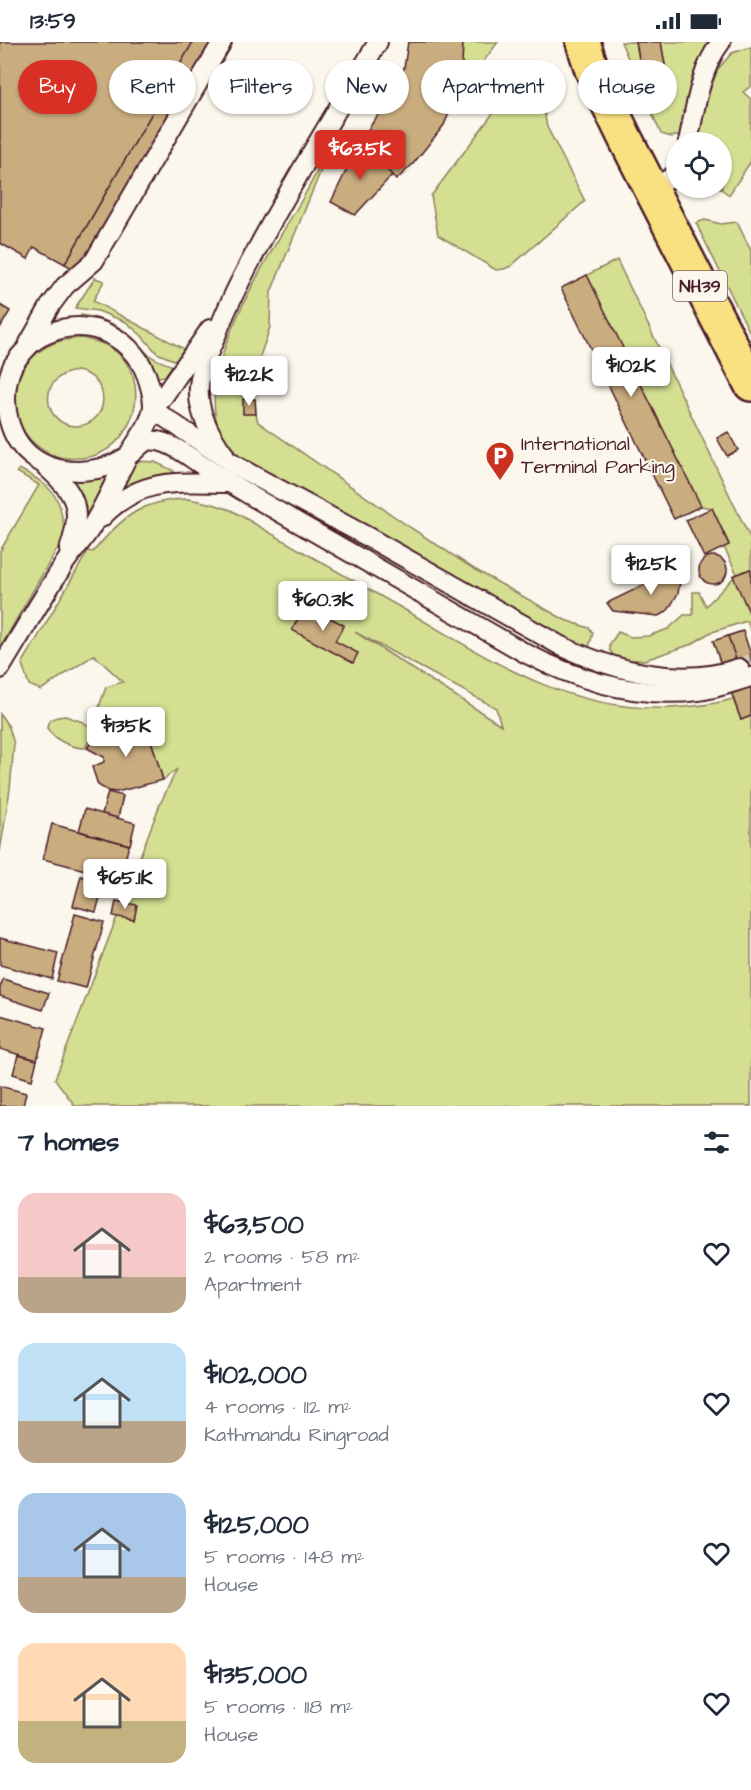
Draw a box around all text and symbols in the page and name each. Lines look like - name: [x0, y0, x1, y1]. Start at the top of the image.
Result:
- text: 13:59: [30, 6, 76, 37]
- chip: Buy: [18, 60, 97, 114]
- chip: Rent: [109, 60, 196, 114]
- chip: Filters: [208, 60, 313, 114]
- chip: New: [325, 60, 409, 114]
- chip: Apartment: [421, 60, 566, 114]
- chip: House: [578, 60, 677, 114]
- pin: $63.5K: [311, 130, 409, 181]
- map controls: [666, 132, 732, 198]
- button: locate: [666, 132, 732, 198]
- text: $63.5K: [329, 135, 391, 163]
- road number: NH39: [673, 271, 727, 301]
- pin: $102K: [589, 347, 673, 398]
- text: $102K: [606, 352, 656, 380]
- pin: $122K: [207, 356, 291, 407]
- text: $122K: [225, 361, 273, 389]
- place label: International Terminal Parking: [521, 430, 675, 482]
- parking icon: International Terminal Parking: [484, 440, 516, 482]
- pin: $125K: [609, 545, 693, 596]
- text: $125K: [625, 550, 677, 578]
- pin: $60.3K: [274, 581, 372, 632]
- text: $60.3K: [292, 586, 354, 614]
- pin: $135K: [84, 707, 168, 758]
- text: $135K: [101, 712, 151, 740]
- pin: $65.1K: [76, 859, 174, 910]
- text: $65.1K: [97, 864, 153, 892]
- text: 7 homes: [18, 1124, 119, 1160]
- icon: filters: [700, 1126, 733, 1159]
- text: $63,500: [204, 1207, 304, 1243]
- icon: home: [66, 1217, 138, 1289]
- icon: heart: [700, 1237, 733, 1270]
- text: 2 rooms · 58 m²: [204, 1243, 360, 1271]
- text: Apartment: [204, 1271, 302, 1299]
- text: $102,000: [204, 1357, 307, 1393]
- icon: home: [66, 1367, 138, 1439]
- icon: heart: [700, 1387, 733, 1420]
- text: 4 rooms · 112 m²: [204, 1393, 351, 1421]
- text: Kathmandu Ringroad: [204, 1421, 389, 1449]
- text: $125,000: [204, 1507, 309, 1543]
- icon: home: [66, 1517, 138, 1589]
- icon: heart: [700, 1537, 733, 1570]
- text: 5 rooms · 148 m²: [204, 1543, 364, 1571]
- text: House: [204, 1571, 258, 1599]
- text: $135,000: [204, 1657, 307, 1693]
- icon: home: [66, 1667, 138, 1739]
- icon: heart: [700, 1687, 733, 1720]
- text: 5 rooms · 118 m²: [204, 1693, 353, 1721]
- text: House: [204, 1721, 258, 1749]

